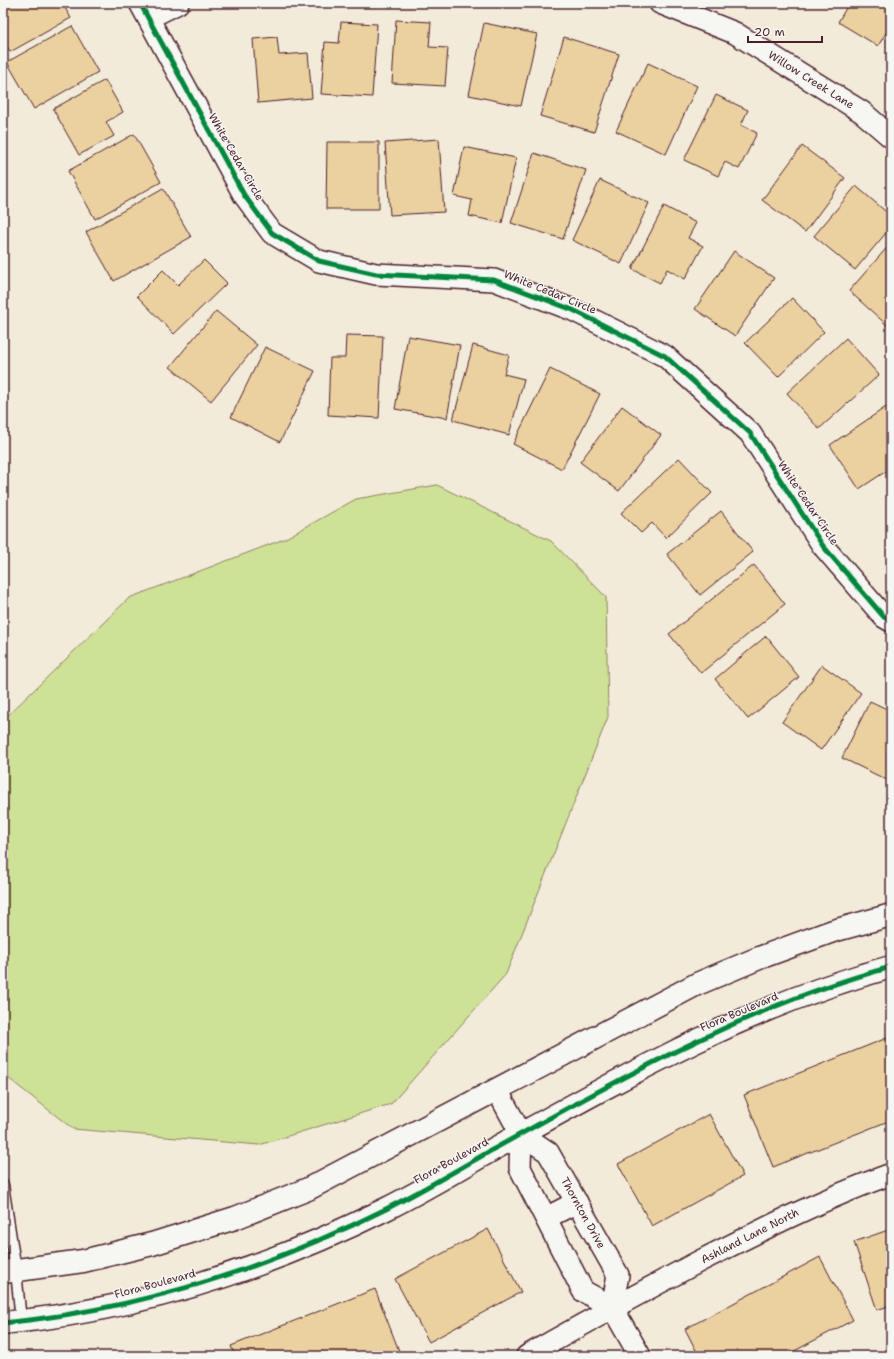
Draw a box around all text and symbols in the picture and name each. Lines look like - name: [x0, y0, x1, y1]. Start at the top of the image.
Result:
- scale bar: [748, 18, 822, 44]
- text: 20 m: [754, 24, 785, 40]
- street label: Willow Creek Lane: [765, 47, 857, 113]
- street label: White Cedar Circle: [205, 110, 267, 204]
- street label: White Cedar Circle: [501, 267, 599, 317]
- street label: White Cedar Circle: [774, 458, 842, 548]
- street label: Flora Boulevard: [698, 989, 780, 1035]
- street label: Flora Boulevard: [411, 1134, 491, 1188]
- street label: Thornton Drive: [557, 1175, 609, 1251]
- street label: Ashland Lane North: [698, 1205, 802, 1267]
- street label: Flora Boulevard: [113, 1266, 197, 1302]

